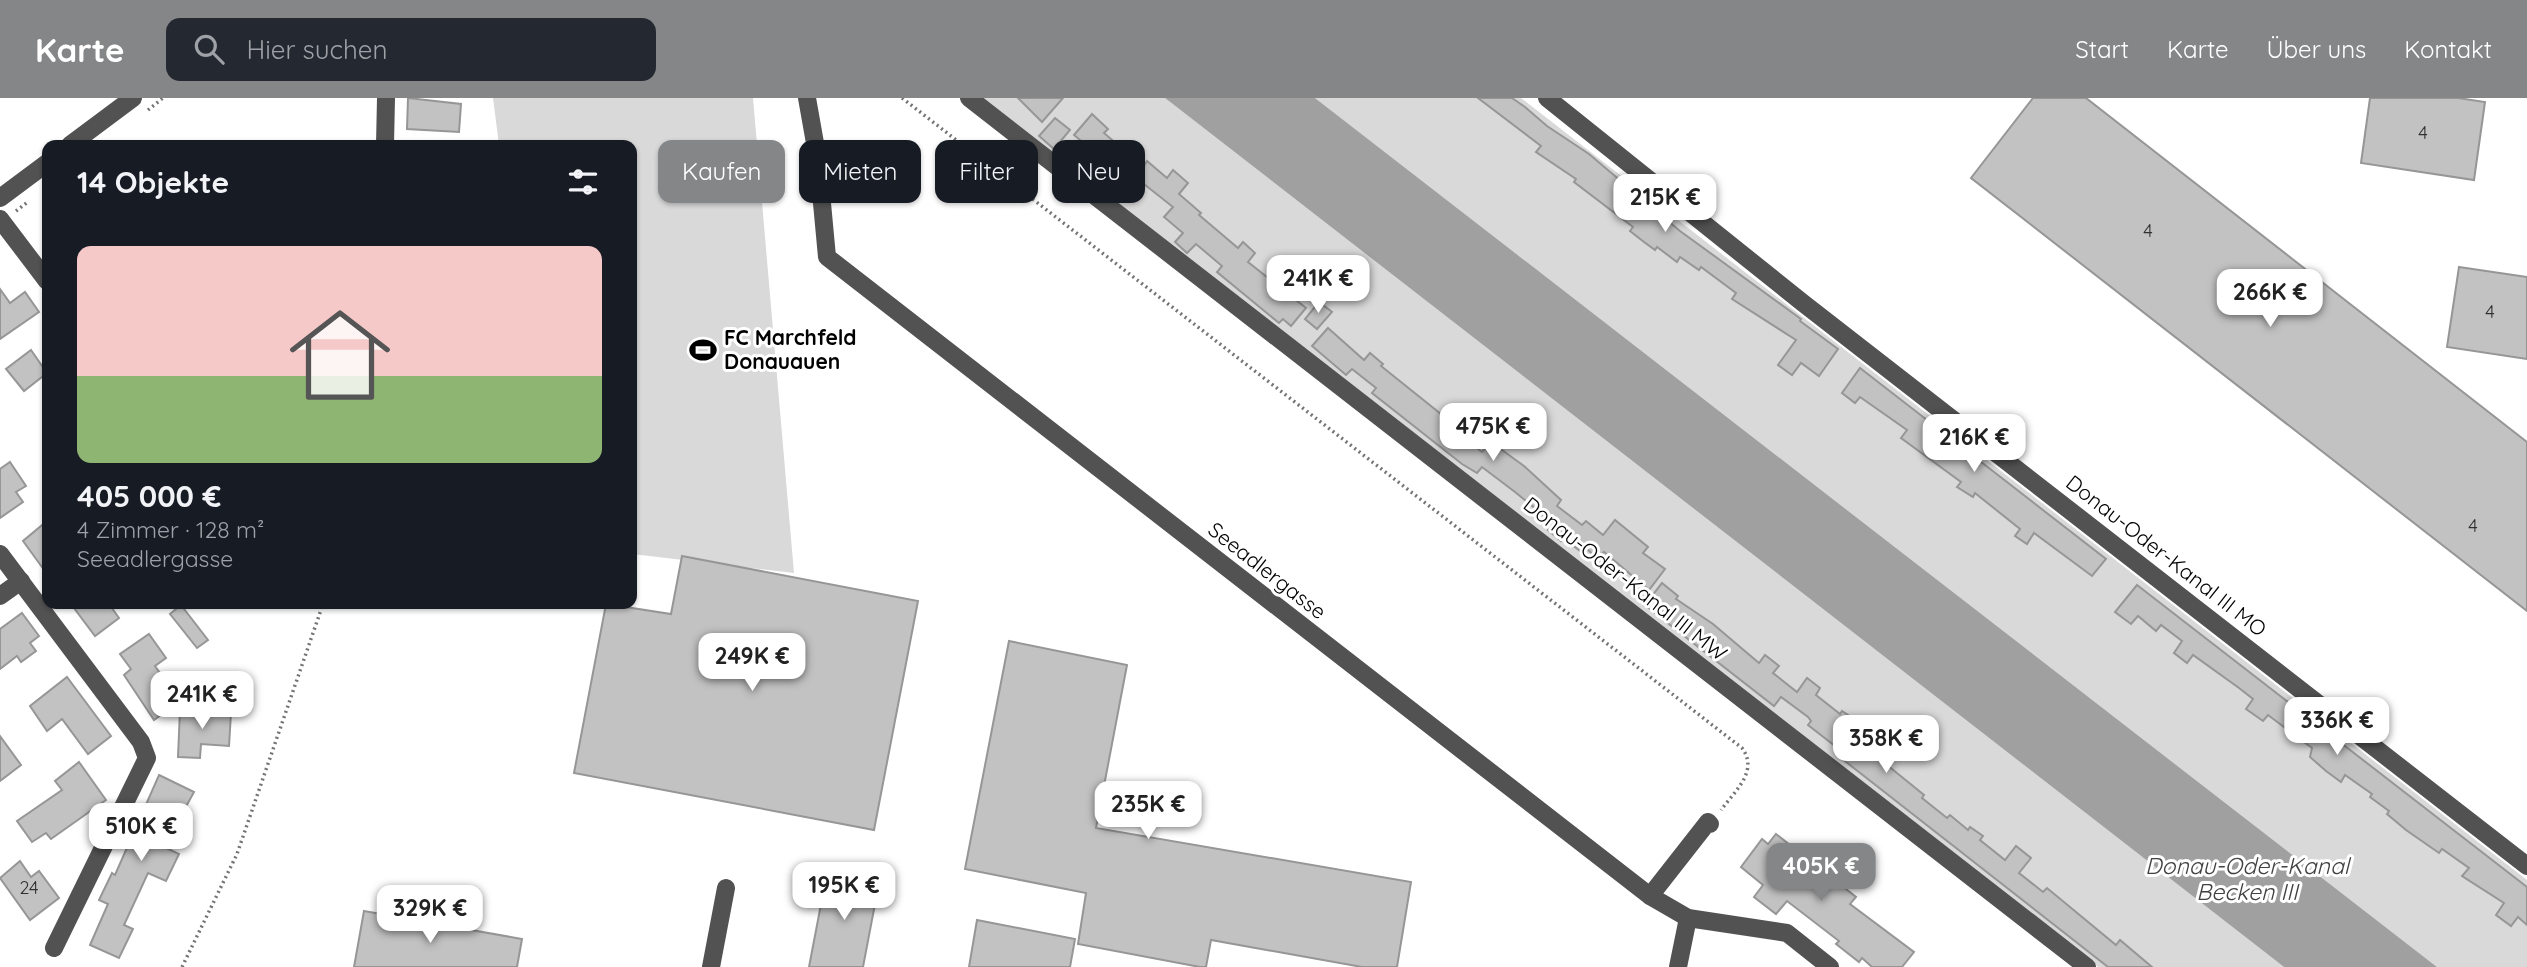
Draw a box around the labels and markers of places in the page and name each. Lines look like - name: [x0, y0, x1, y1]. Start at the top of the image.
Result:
- pin: 215K €: [1608, 174, 1722, 234]
- pin: 241K €: [1261, 256, 1375, 315]
- pin: 266K €: [2213, 270, 2327, 329]
- place label: FC Marchfeld Donauauen: [724, 324, 857, 374]
- sports icon: FC Marchfeld Donauauen: [688, 335, 718, 365]
- pin: 475K €: [1436, 404, 1550, 463]
- pin: 216K €: [1917, 414, 2031, 474]
- pin: 249K €: [695, 634, 809, 693]
- pin: 241K €: [145, 672, 259, 731]
- pin: 336K €: [2280, 698, 2394, 757]
- pin: 358K €: [1829, 716, 1943, 775]
- pin: 235K €: [1091, 782, 1205, 841]
- pin: 510K €: [84, 804, 198, 863]
- pin: 405K €: [1764, 844, 1878, 903]
- pin: 195K €: [787, 862, 901, 922]
- pin: 329K €: [373, 886, 487, 945]

